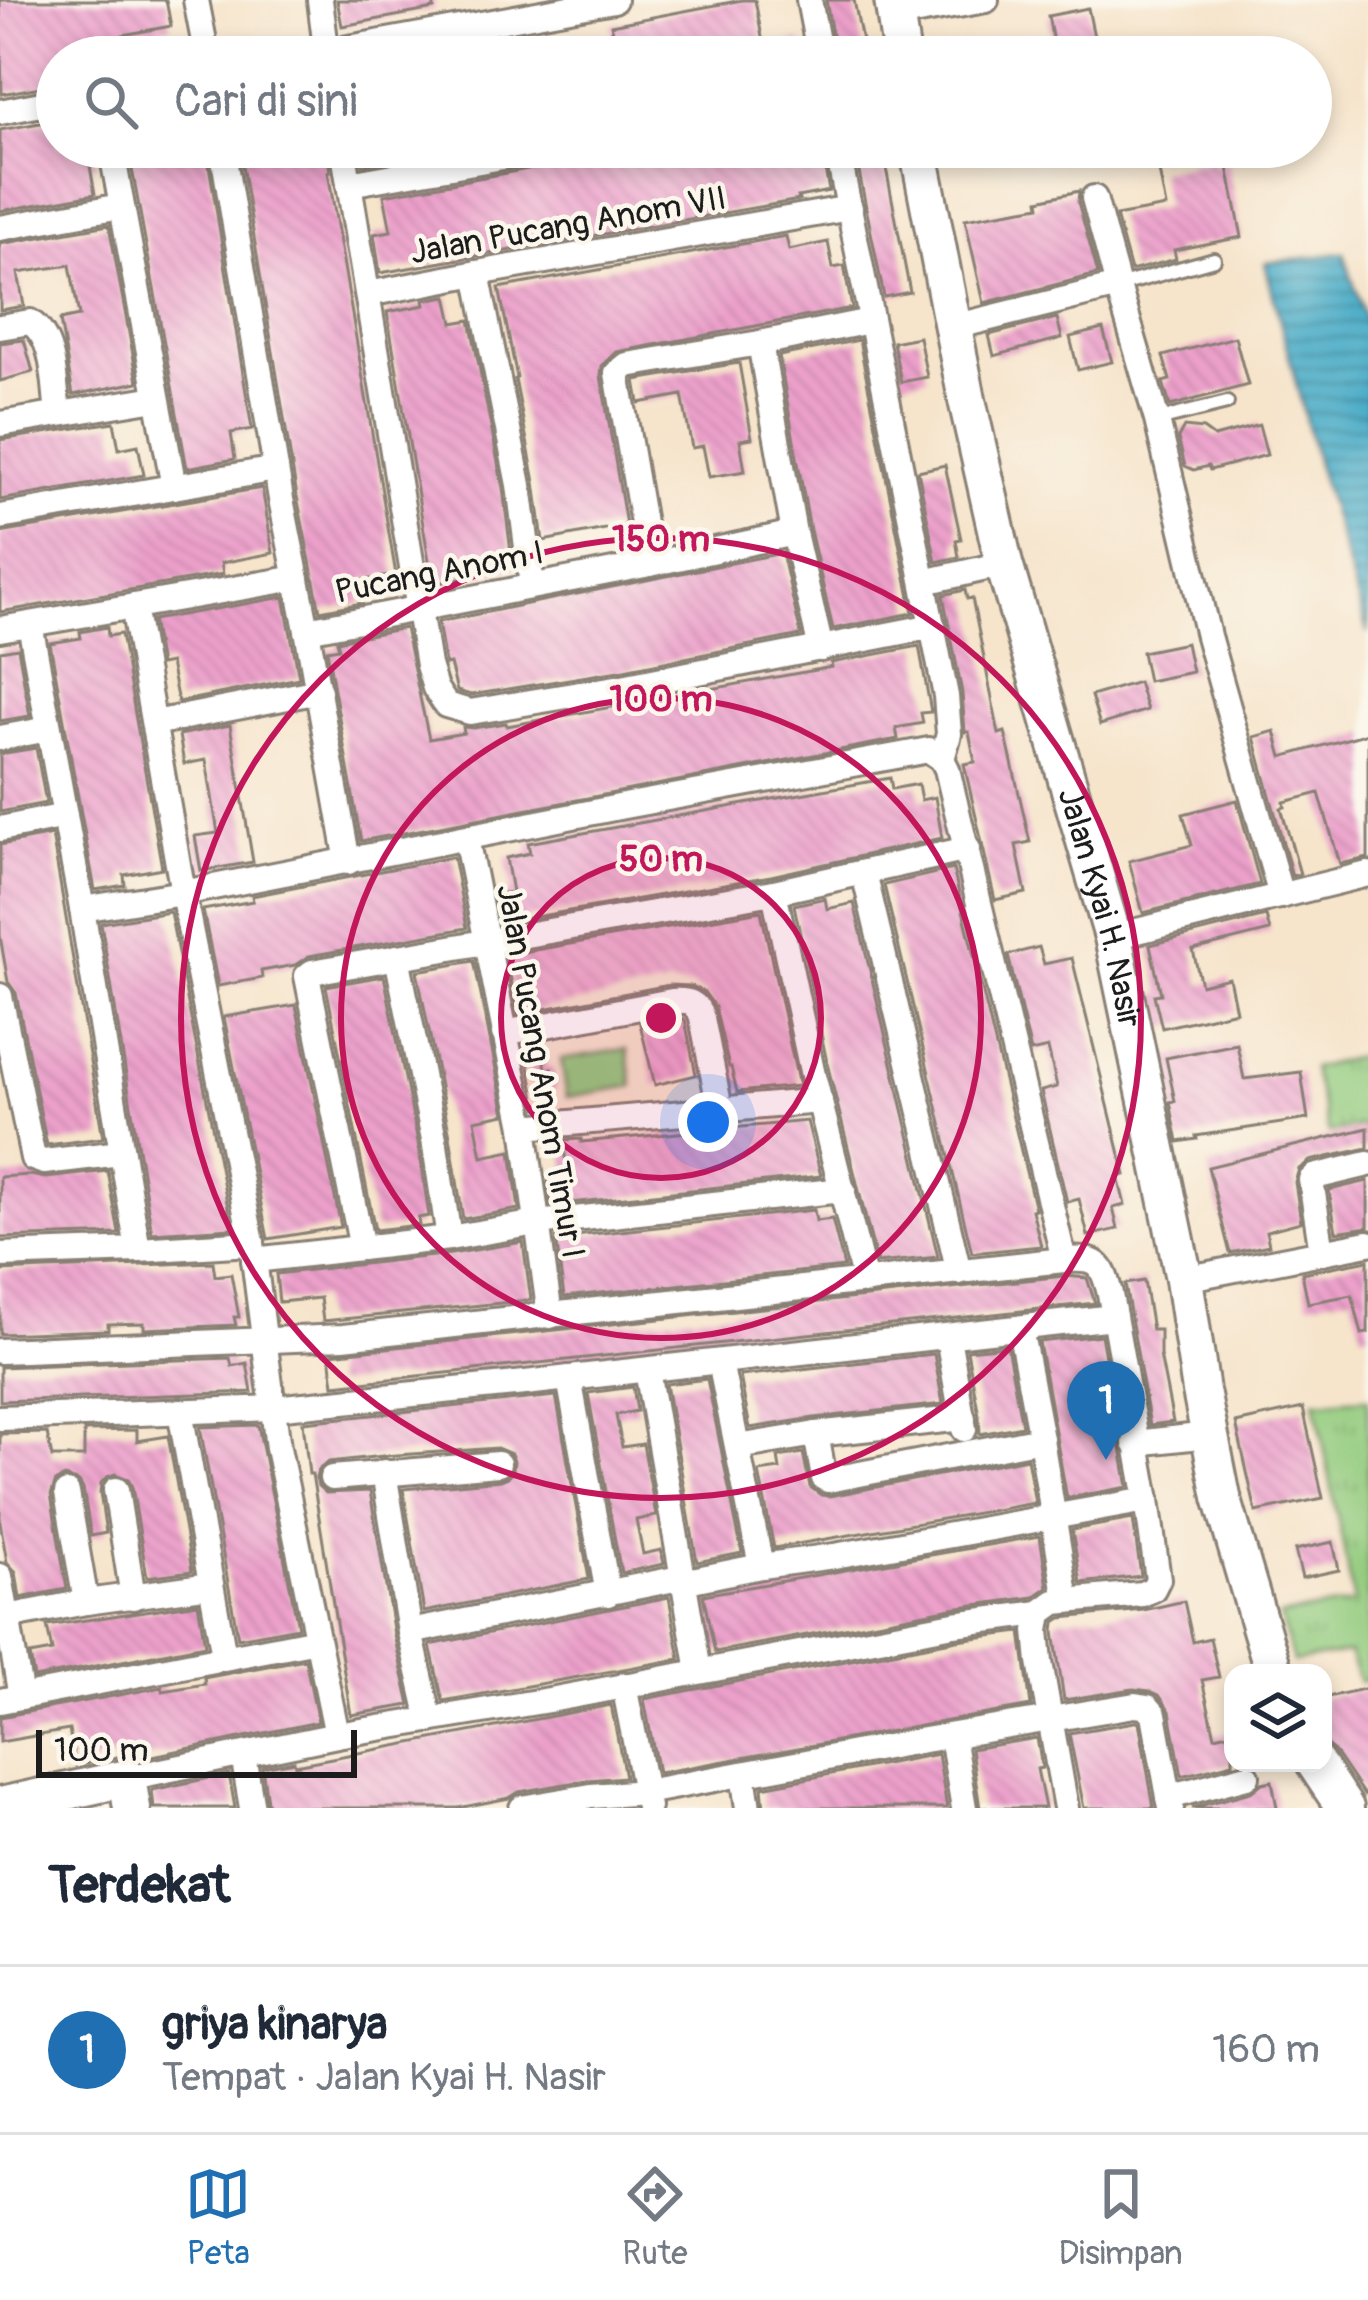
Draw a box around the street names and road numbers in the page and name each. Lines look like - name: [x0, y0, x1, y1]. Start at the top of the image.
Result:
- street label: Jalan Pucang Anom VII: [407, 178, 729, 273]
- street label: Pucang Anom I: [331, 532, 547, 613]
- street label: Jalan Kyai H. Nasir: [1049, 783, 1150, 1031]
- street label: Jalan Pucang Anom Timur I: [487, 881, 594, 1261]

